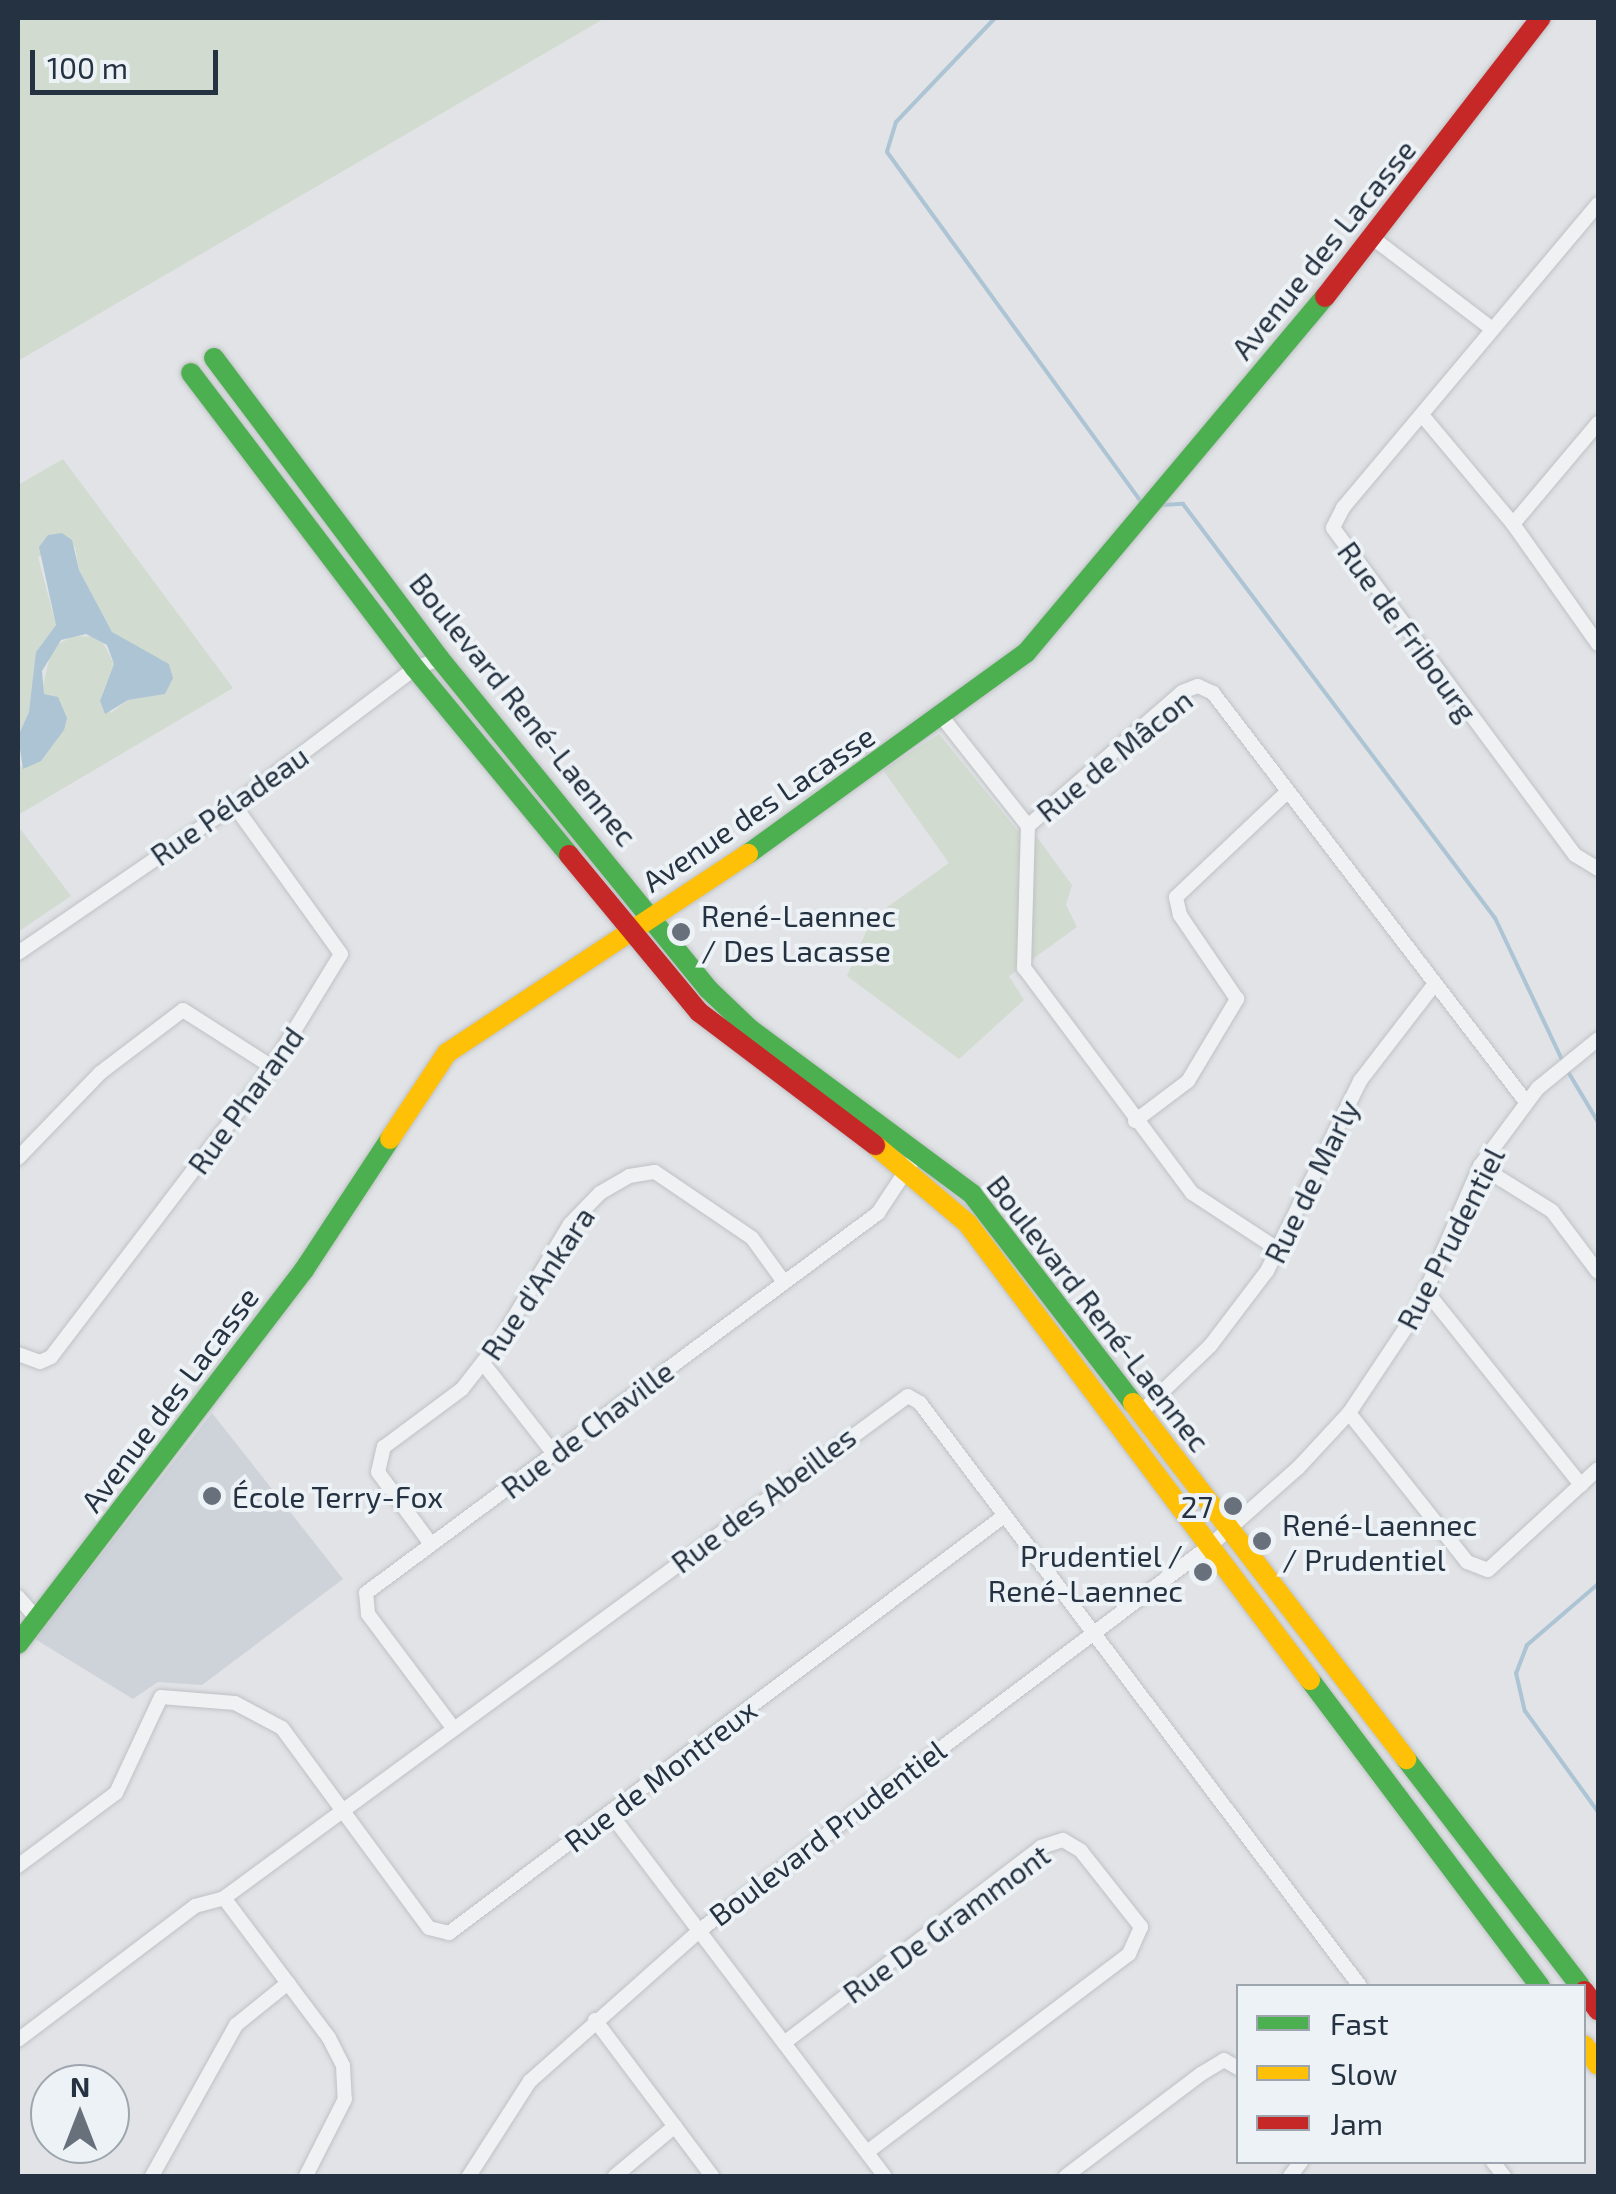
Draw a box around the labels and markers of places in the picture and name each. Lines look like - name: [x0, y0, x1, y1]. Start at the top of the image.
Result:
- place label: René-Laennec / Des Lacasse: [701, 897, 896, 968]
- marker: René-Laennec / Des Lacasse: [670, 921, 692, 943]
- place label: École Terry-Fox: [232, 1478, 444, 1514]
- marker: École Terry-Fox: [201, 1485, 223, 1507]
- place label: 27: [1181, 1488, 1213, 1524]
- marker: 27: [1222, 1495, 1244, 1517]
- place label: René-Laennec / Prudentiel: [1282, 1506, 1477, 1576]
- marker: René-Laennec / Prudentiel: [1251, 1530, 1273, 1552]
- place label: Prudentiel / René-Laennec: [988, 1537, 1183, 1608]
- marker: Prudentiel / René-Laennec: [1192, 1561, 1214, 1583]

